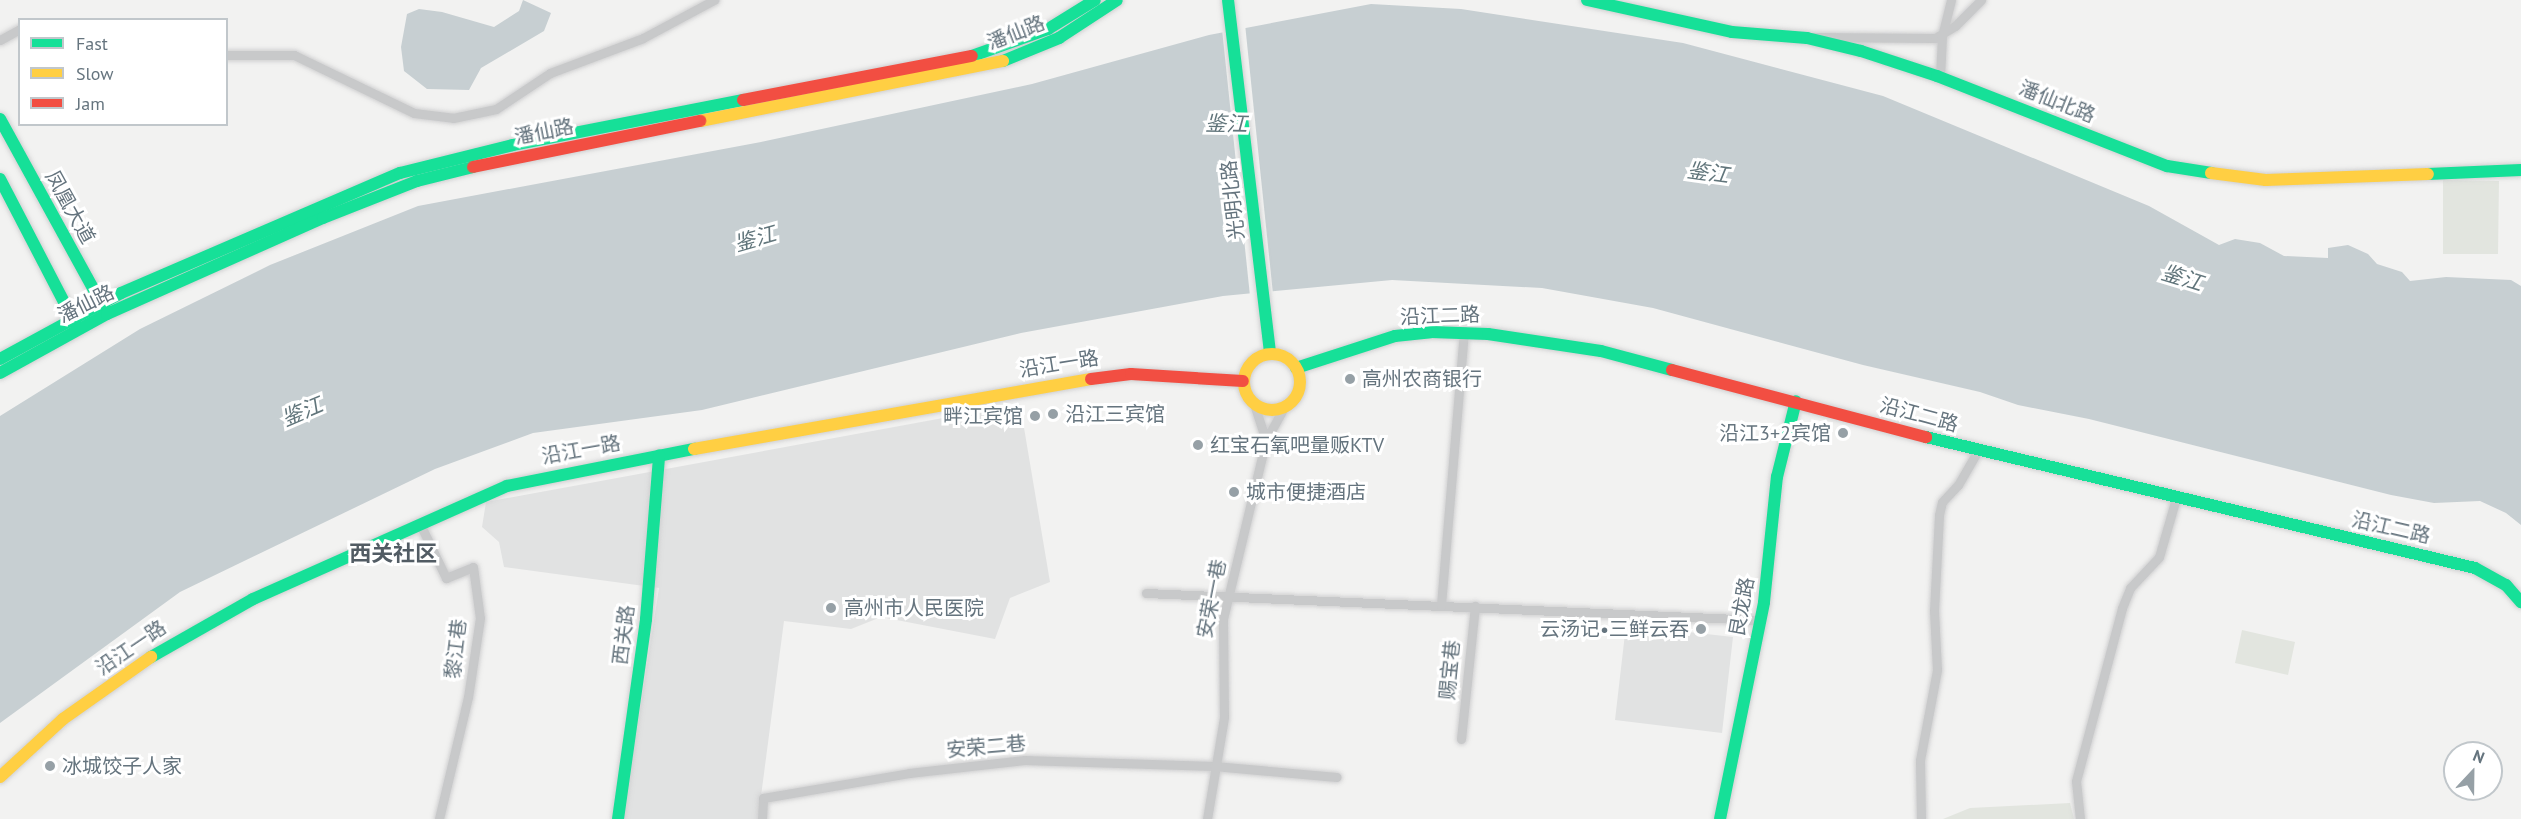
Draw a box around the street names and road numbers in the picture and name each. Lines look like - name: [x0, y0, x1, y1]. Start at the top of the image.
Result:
- street label: 潘仙路: [984, 11, 1048, 55]
- street label: 潘仙北路: [2015, 76, 2099, 128]
- street label: 潘仙路: [512, 114, 576, 150]
- street label: 光明北路: [1217, 159, 1249, 241]
- street label: 凤凰大道: [40, 166, 100, 248]
- street label: 潘仙路: [54, 280, 118, 328]
- street label: 沿江二路: [1400, 303, 1480, 329]
- street label: 沿江一路: [1018, 346, 1100, 382]
- street label: 沿江二路: [1877, 393, 1961, 437]
- street label: 沿江一路: [540, 431, 622, 469]
- street label: 沿江二路: [2349, 507, 2433, 549]
- street label: 安荣一巷: [1193, 557, 1231, 641]
- street label: 艮龙路: [1725, 575, 1759, 639]
- street label: 西关路: [608, 604, 640, 666]
- street label: 沿江一路: [91, 616, 171, 680]
- street label: 黎江巷: [440, 618, 472, 680]
- street label: 赐宝巷: [1435, 639, 1465, 701]
- street label: 安荣二巷: [945, 732, 1027, 762]

